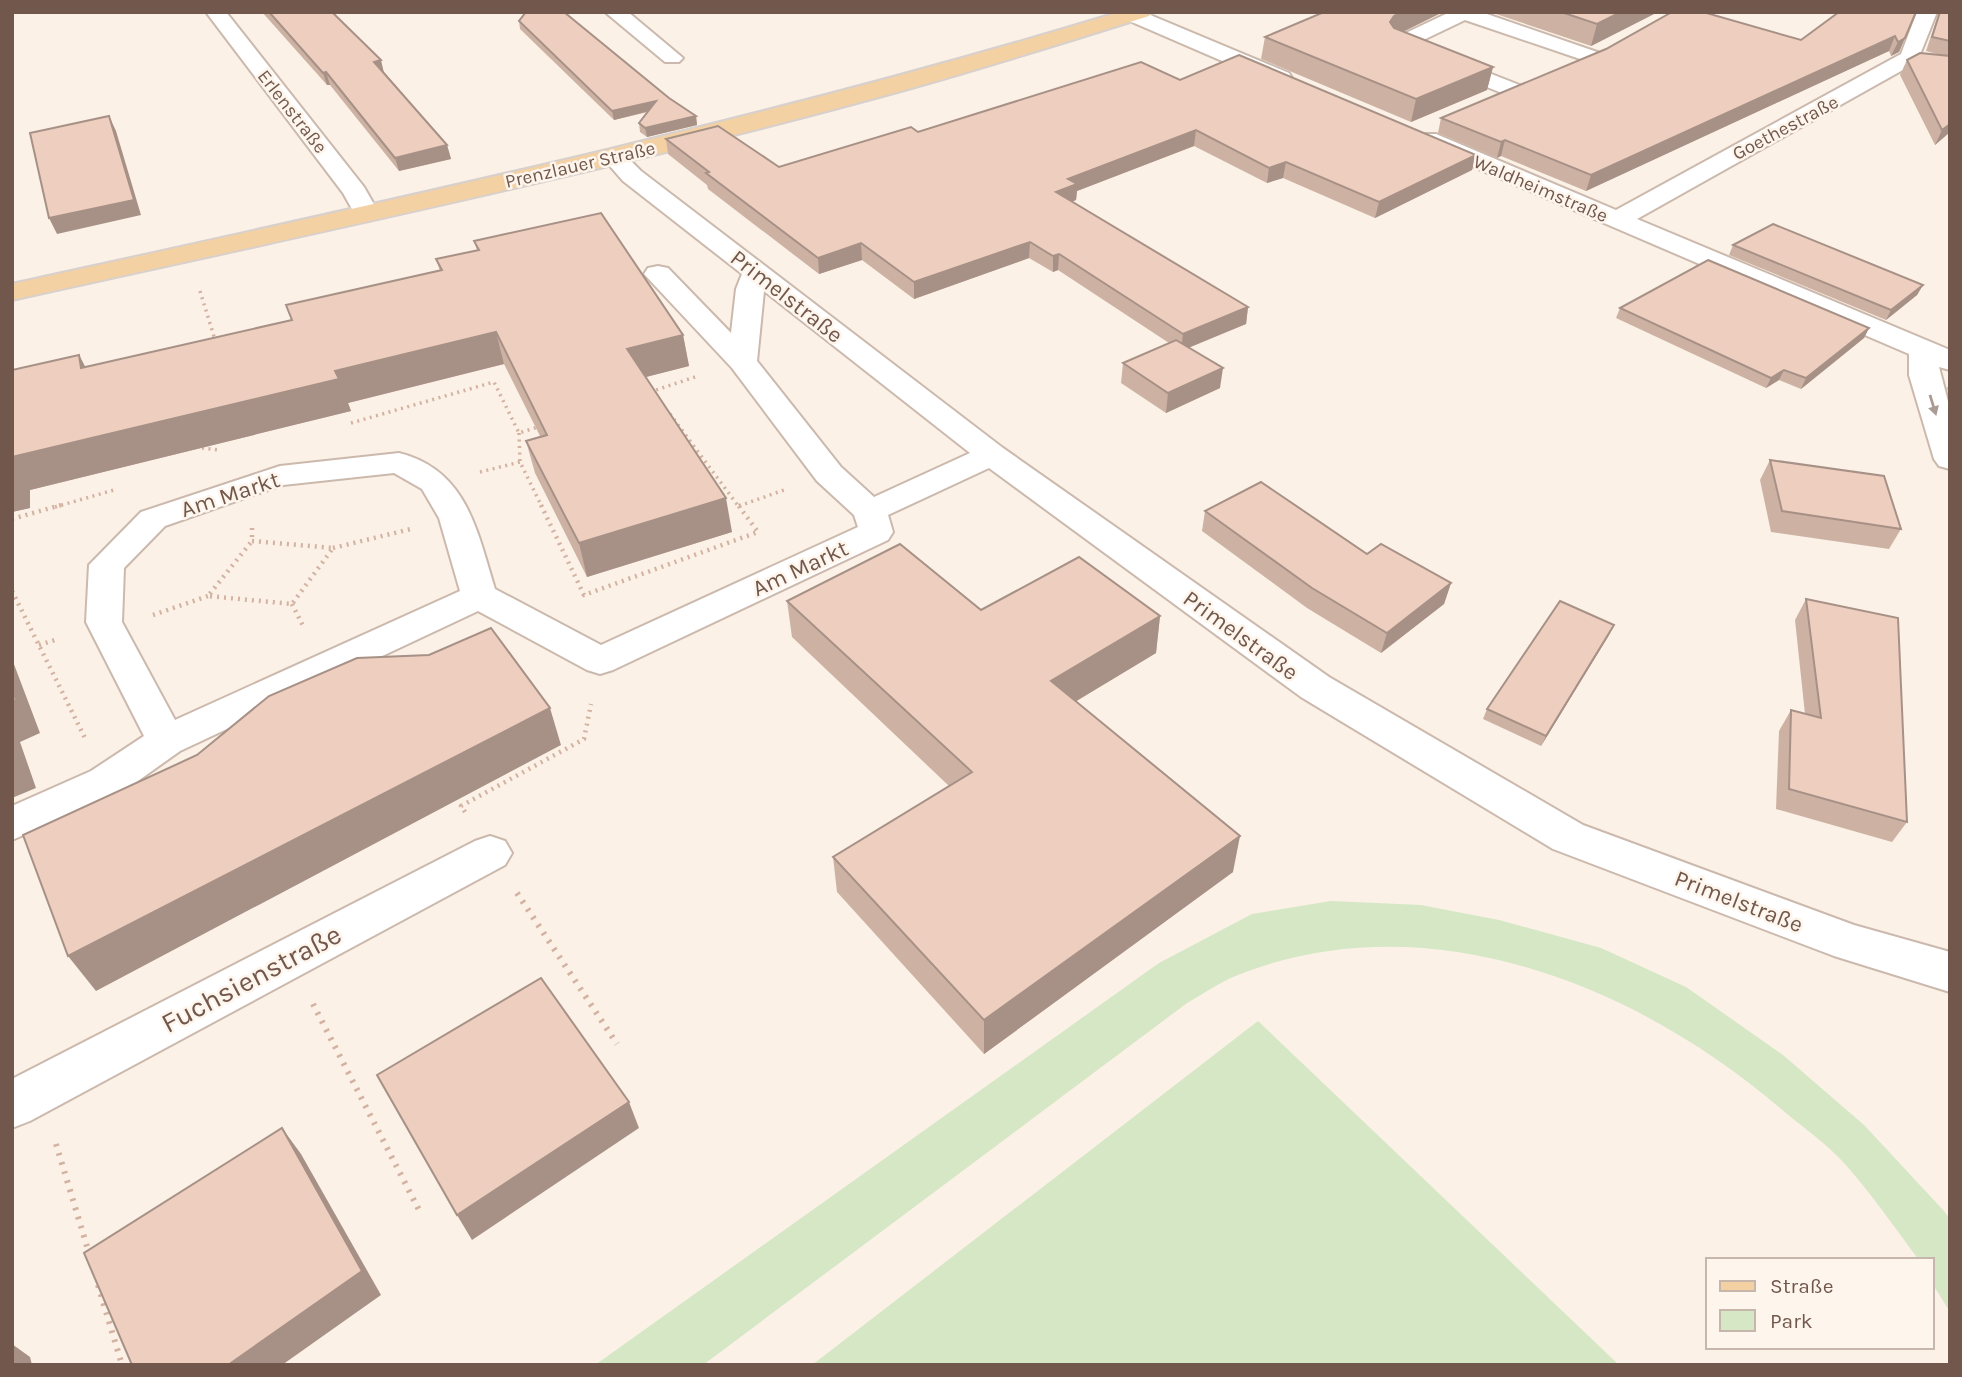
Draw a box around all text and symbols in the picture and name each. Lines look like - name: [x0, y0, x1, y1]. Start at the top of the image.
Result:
- street label: Erlenstraße: [253, 65, 332, 158]
- street label: Goethestraße: [1729, 91, 1842, 165]
- street label: Prenzlauer Straße: [503, 137, 657, 193]
- street label: Waldheimstraße: [1470, 151, 1611, 227]
- street label: Primelstraße: [725, 244, 848, 349]
- one-way arrow: [1929, 395, 1939, 416]
- street label: Am Markt: [177, 466, 283, 523]
- street label: Am Markt: [748, 534, 853, 602]
- street label: Primelstraße: [1178, 585, 1303, 686]
- street label: Primelstraße: [1671, 865, 1807, 938]
- street label: Fuchsienstraße: [156, 917, 347, 1040]
- legend: [1706, 1258, 1934, 1349]
- text: Straße: [1770, 1274, 1833, 1298]
- text: Park: [1770, 1309, 1813, 1333]

